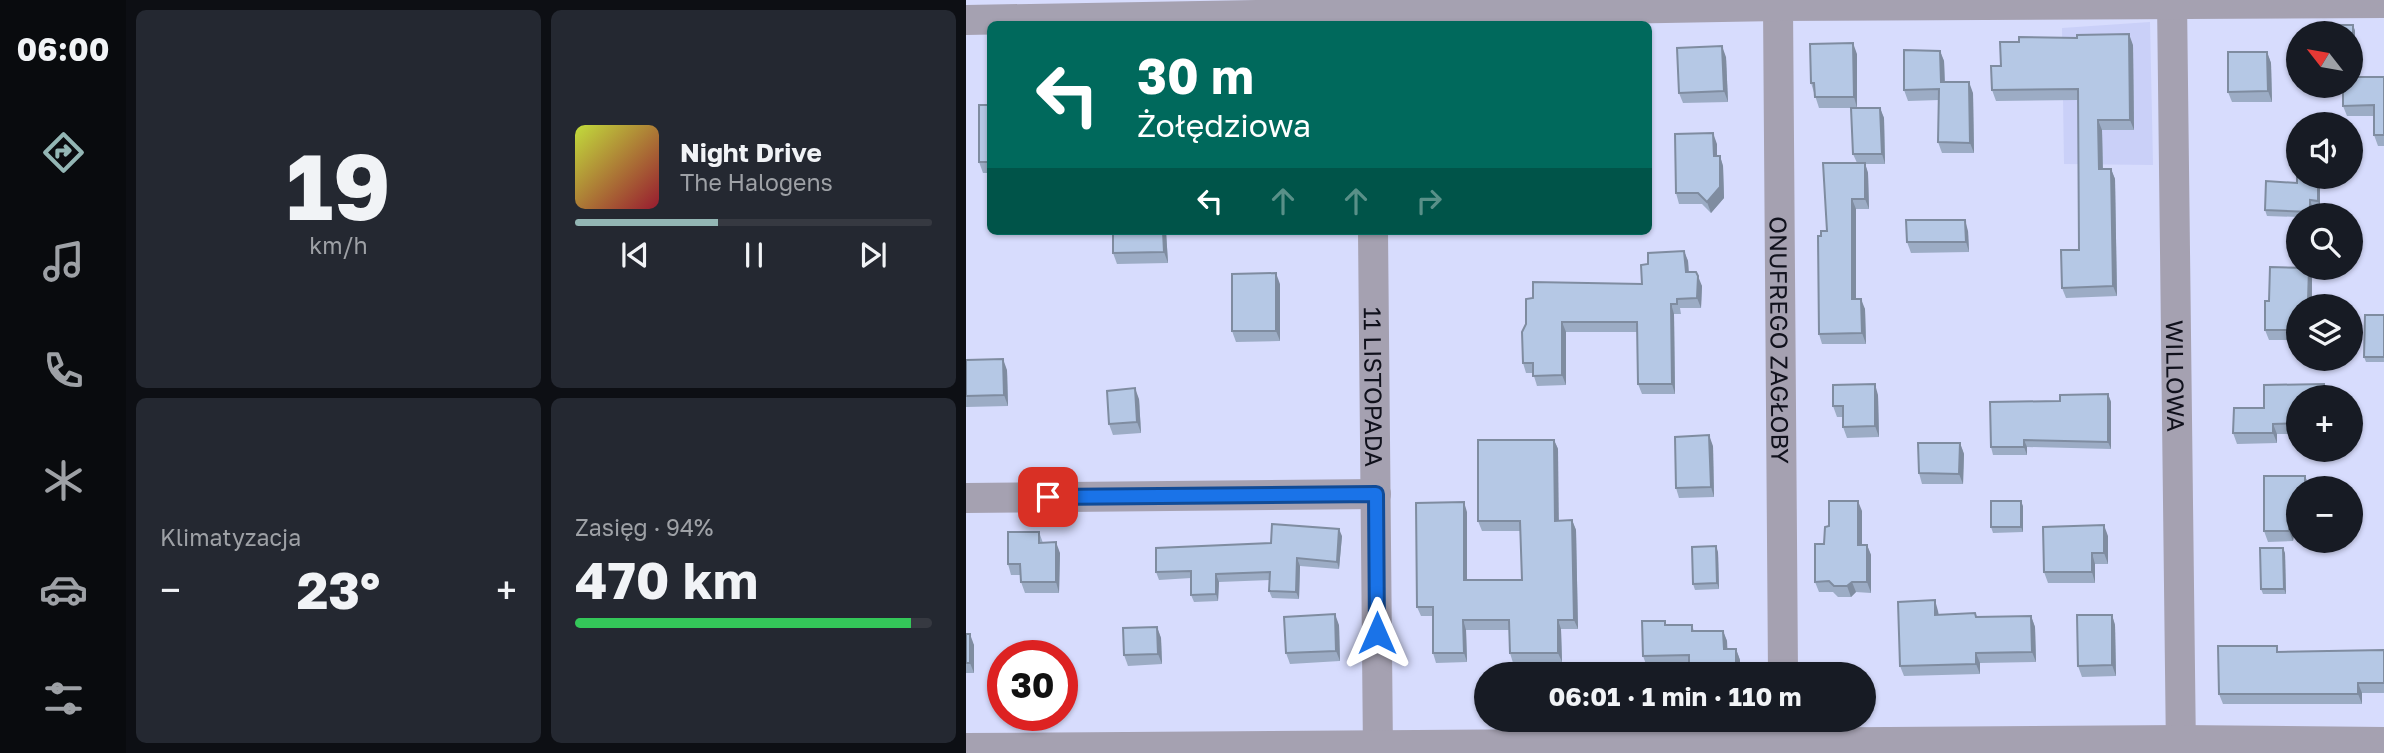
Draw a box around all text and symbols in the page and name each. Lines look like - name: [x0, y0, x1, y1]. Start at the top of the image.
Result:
- north arrow: [2286, 21, 2362, 98]
- map controls: [2286, 21, 2363, 553]
- text: 06:00: [17, 30, 109, 68]
- text: 30 m: [1137, 46, 1254, 105]
- icon: left: [1022, 49, 1113, 140]
- text: Żołędziowa: [1137, 106, 1311, 144]
- button: sound: [2286, 112, 2363, 189]
- icon: directions: [39, 128, 88, 177]
- text: 19: [286, 131, 391, 240]
- text: Night Drive: [680, 137, 822, 168]
- text: The Halogens: [680, 168, 833, 196]
- icon: left: [1191, 182, 1229, 220]
- icon: ahead: [1264, 182, 1302, 220]
- icon: ahead: [1337, 182, 1375, 220]
- icon: right: [1410, 182, 1448, 220]
- button: search: [2286, 203, 2363, 280]
- street label: ONUFREGO ZAGŁOBY: [1765, 216, 1796, 465]
- text: km/h: [309, 231, 368, 259]
- icon: previous: [616, 236, 654, 274]
- icon: pause: [735, 236, 773, 274]
- icon: next: [854, 236, 892, 274]
- icon: music: [39, 237, 88, 286]
- button: layers: [2286, 294, 2363, 371]
- street label: 11 LISTOPADA: [1359, 307, 1390, 467]
- street label: WILLOWA: [2161, 320, 2192, 432]
- icon: phone: [39, 346, 88, 395]
- button: +: [2286, 385, 2363, 462]
- icon: climate: [39, 456, 88, 505]
- pin: [1018, 467, 1078, 527]
- button: −: [2286, 476, 2363, 553]
- icon: arrive: [1029, 478, 1067, 516]
- text: Zasięg · 94%: [575, 513, 713, 541]
- text: Klimatyzacja: [160, 523, 301, 551]
- text: 470 km: [575, 548, 758, 610]
- text: 23°: [297, 558, 380, 620]
- icon: car: [39, 565, 88, 614]
- text: −: [160, 567, 181, 612]
- text: +: [496, 567, 517, 612]
- position arrow: [1340, 596, 1414, 670]
- speed limit sign: 30: [987, 640, 1078, 731]
- icon: filters: [39, 674, 88, 723]
- text: 06:01 · 1 min · 110 m: [1548, 681, 1802, 712]

